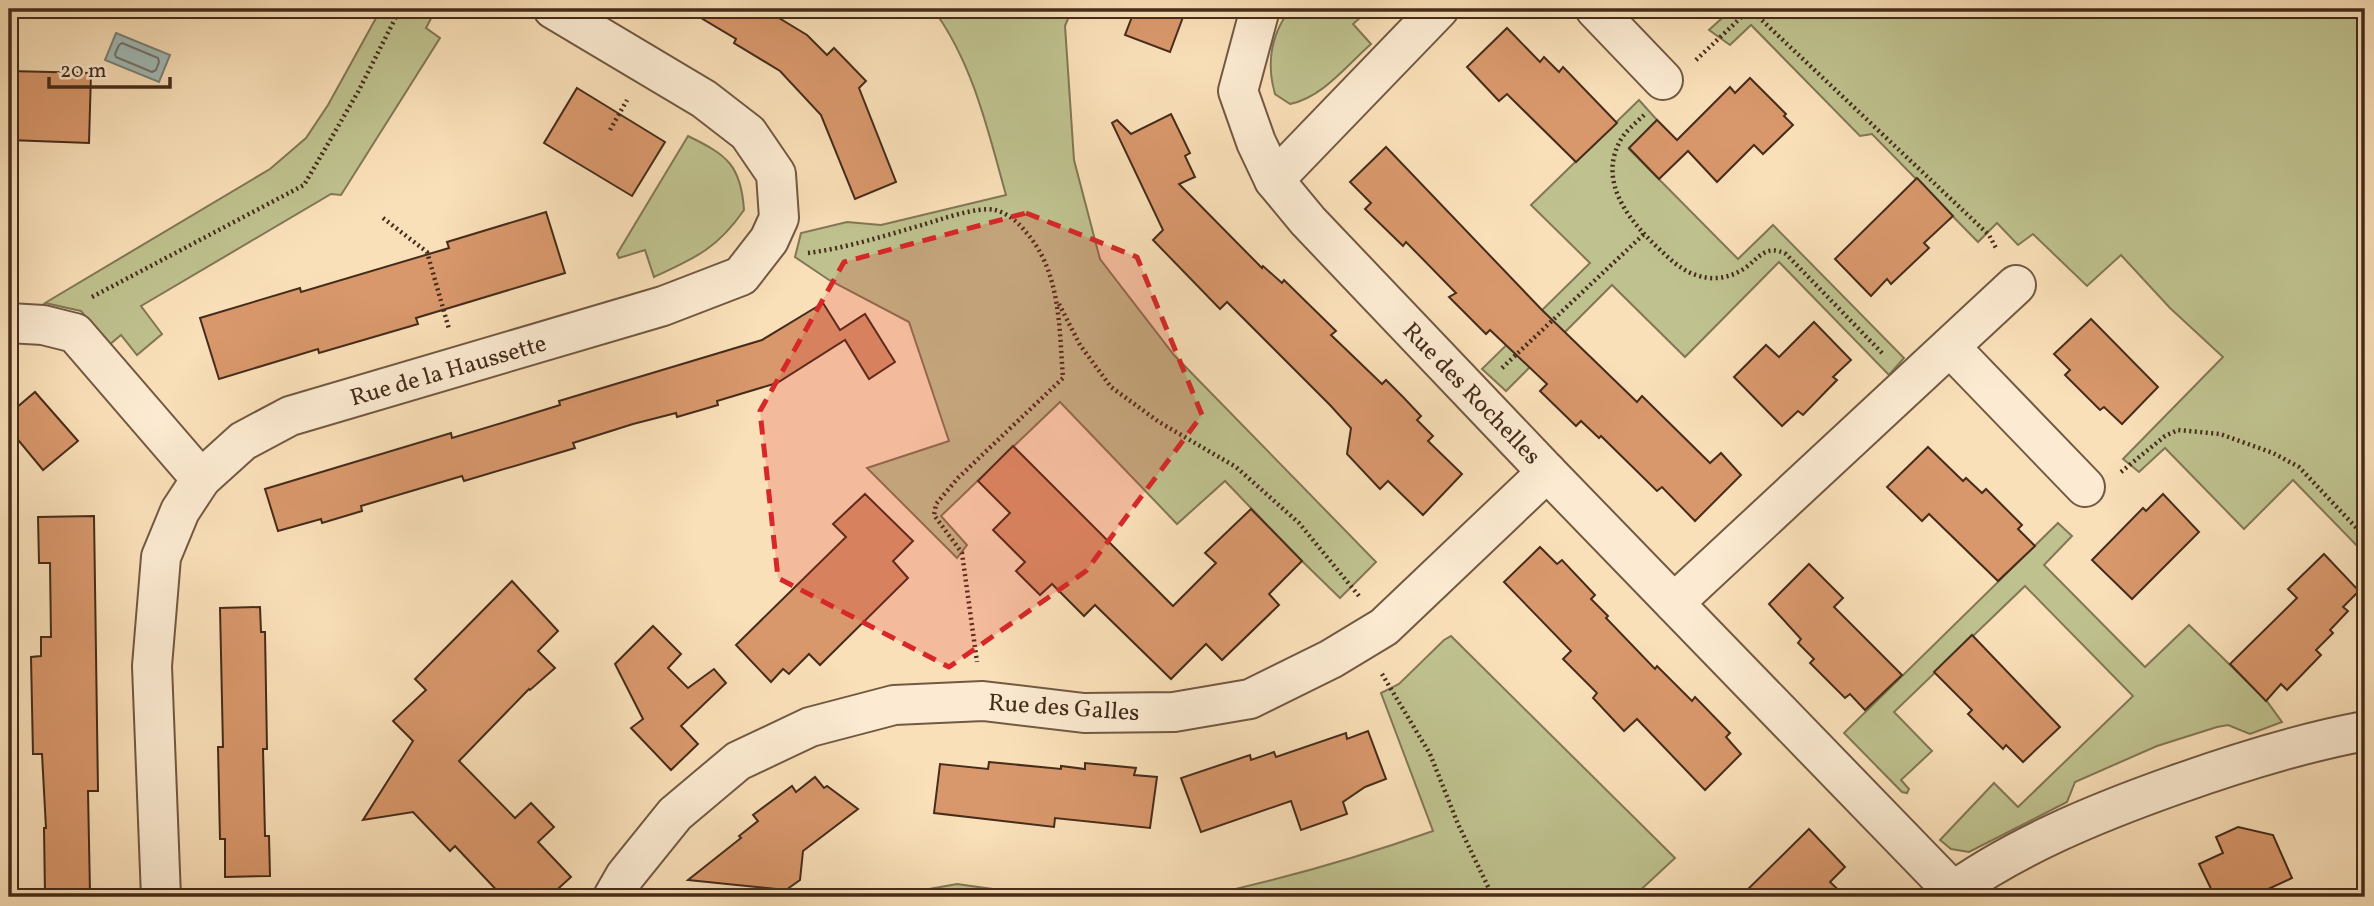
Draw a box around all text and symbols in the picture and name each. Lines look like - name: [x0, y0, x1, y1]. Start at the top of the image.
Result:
- scale bar: [49, 46, 170, 90]
- text: 20 m: [60, 57, 106, 86]
- street label: Rue des Rochelles: [1394, 315, 1548, 473]
- street label: Rue de la Haussette: [346, 328, 551, 416]
- street label: Rue des Galles: [987, 687, 1141, 731]

